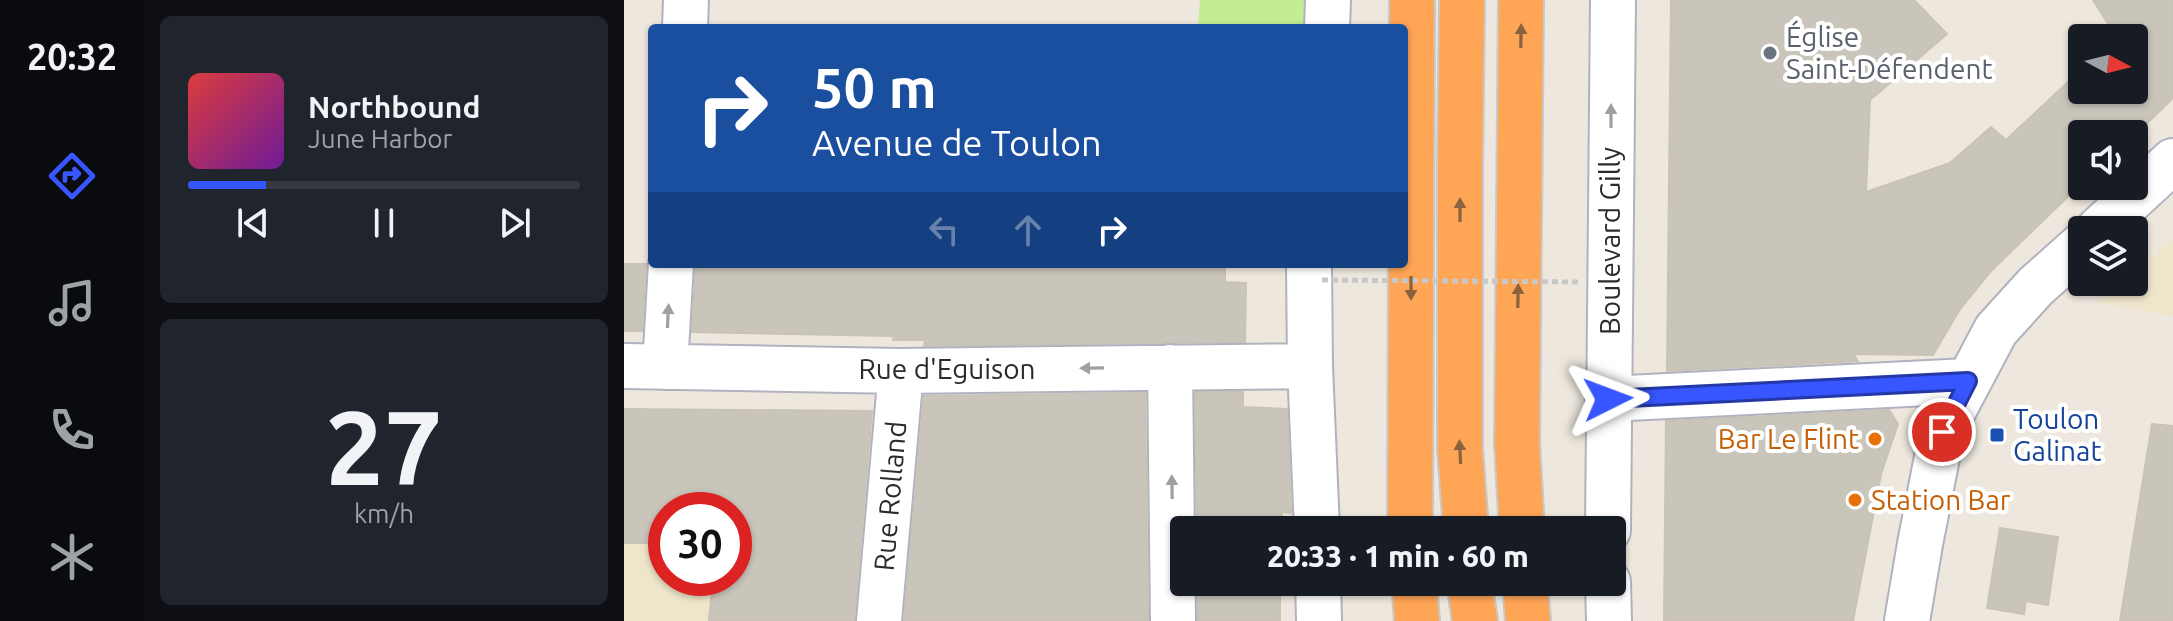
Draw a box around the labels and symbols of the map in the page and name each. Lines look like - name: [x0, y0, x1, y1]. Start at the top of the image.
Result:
- place label: Église Saint-Défendent: [1786, 20, 1992, 84]
- one-way arrow: [1515, 23, 1527, 48]
- north arrow: [2068, 24, 2148, 104]
- marker: Église Saint-Défendent: [1761, 44, 1779, 62]
- one-way arrow: [1605, 103, 1617, 128]
- street label: Boulevard Gilly: [1594, 147, 1625, 335]
- one-way arrow: [1454, 197, 1466, 222]
- one-way arrow: [1405, 276, 1417, 301]
- one-way arrow: [1512, 283, 1524, 308]
- one-way arrow: [662, 303, 675, 328]
- street label: Rue d'Eguison: [858, 353, 1036, 384]
- position arrow: [1566, 357, 1650, 441]
- one-way arrow: [1079, 362, 1104, 375]
- pin: [1908, 398, 1976, 466]
- place label: Toulon Galinat: [2013, 403, 2101, 466]
- street label: Rue Rolland: [867, 420, 912, 572]
- place label: Bar Le Flint: [1718, 423, 1859, 454]
- marker: Toulon Galinat: [1988, 426, 2006, 444]
- marker: Bar Le Flint: [1866, 430, 1884, 448]
- one-way arrow: [1454, 439, 1467, 464]
- one-way arrow: [1166, 474, 1179, 499]
- place label: Station Bar: [1871, 484, 2011, 515]
- marker: Station Bar: [1846, 491, 1864, 509]
- speed limit sign: 30: [648, 492, 752, 596]

